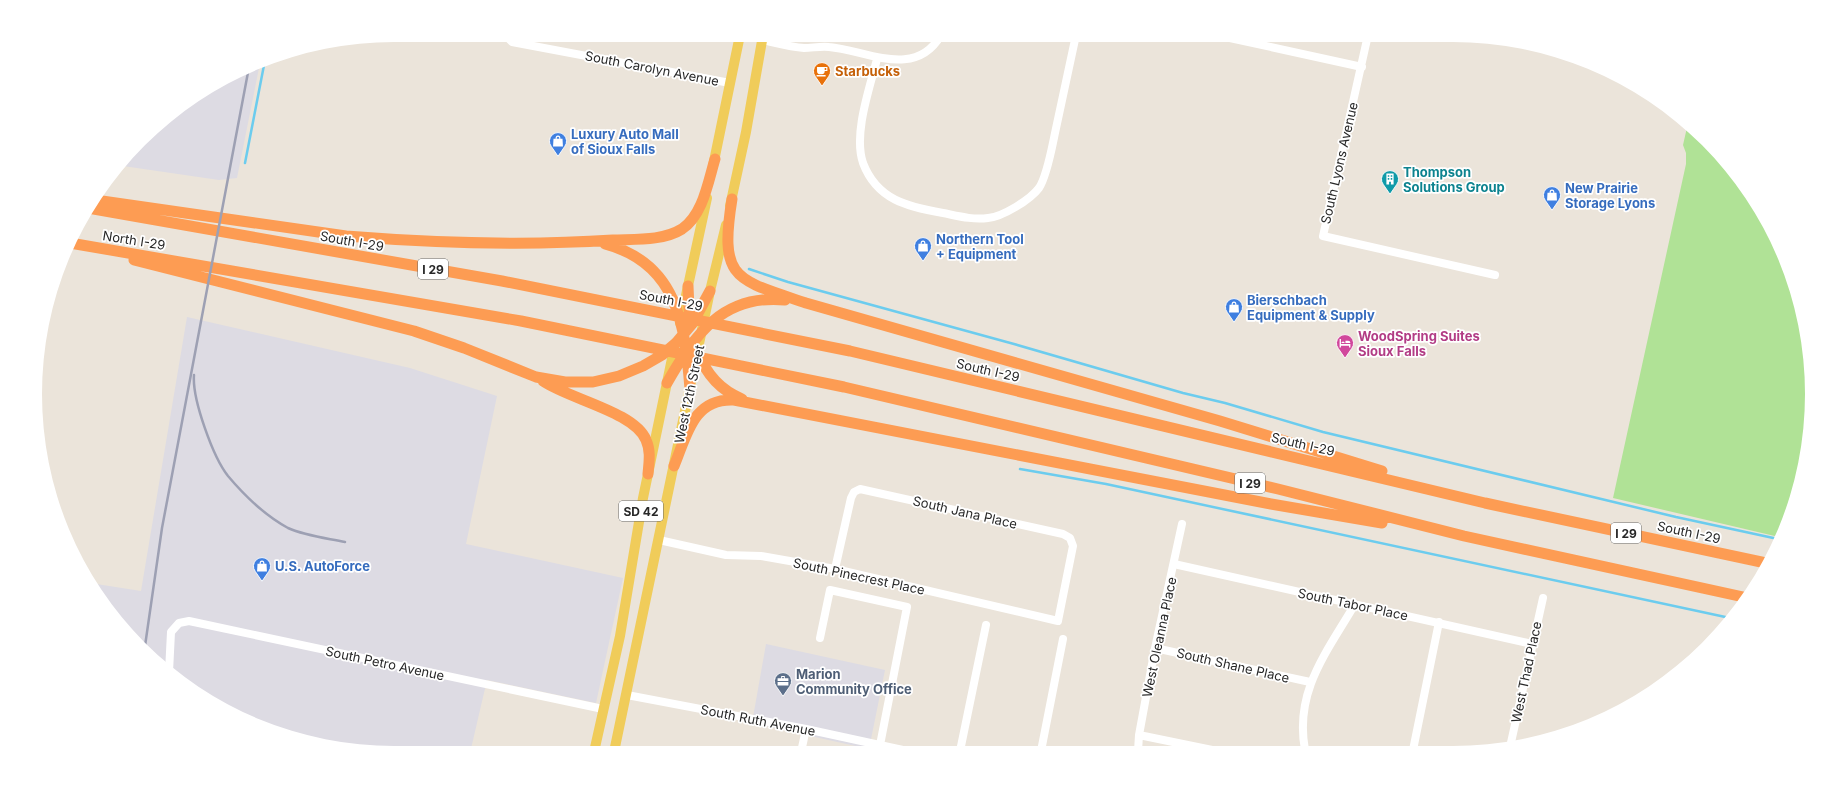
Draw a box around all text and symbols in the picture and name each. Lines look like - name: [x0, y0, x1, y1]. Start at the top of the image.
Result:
- street label: South Carolyn Avenue: [584, 47, 720, 89]
- cafe icon: Starbucks: [812, 61, 832, 86]
- place label: Starbucks: [835, 63, 900, 79]
- street label: South Lyons Avenue: [1317, 100, 1361, 226]
- place label: Luxury Auto Mall of Sioux Falls: [571, 126, 679, 157]
- shop icon: Luxury Auto Mall of Sioux Falls: [548, 131, 568, 156]
- place label: Thompson Solutions Group: [1403, 164, 1505, 195]
- building icon: Thompson Solutions Group: [1380, 169, 1400, 194]
- place label: New Prairie Storage Lyons: [1565, 180, 1655, 211]
- shop icon: New Prairie Storage Lyons: [1542, 185, 1562, 210]
- street label: North I-29: [101, 227, 167, 253]
- street label: South I-29: [319, 228, 385, 254]
- place label: Northern Tool + Equipment: [936, 231, 1024, 262]
- shop icon: Northern Tool + Equipment: [913, 236, 933, 261]
- road number: I 29: [418, 259, 448, 279]
- street label: South I-29: [638, 286, 704, 314]
- place label: Bierschbach Equipment & Supply: [1247, 292, 1375, 323]
- shop icon: Bierschbach Equipment & Supply: [1224, 297, 1244, 322]
- place label: WoodSpring Suites Sioux Falls: [1358, 328, 1480, 359]
- hotel icon: WoodSpring Suites Sioux Falls: [1335, 333, 1355, 358]
- street label: West 12th Street: [671, 343, 707, 445]
- street label: South I-29: [955, 355, 1021, 385]
- street label: South I-29: [1270, 429, 1336, 459]
- road number: I 29: [1235, 473, 1265, 493]
- street label: South Jana Place: [911, 492, 1019, 532]
- road number: SD 42: [619, 501, 663, 521]
- street label: South I-29: [1656, 517, 1722, 547]
- road number: I 29: [1611, 523, 1641, 543]
- street label: South Pinecrest Place: [792, 554, 926, 598]
- shop icon: U.S. AutoForce: [252, 556, 272, 581]
- place label: U.S. AutoForce: [275, 558, 370, 574]
- street label: West Oleanna Place: [1138, 575, 1180, 699]
- street label: South Tabor Place: [1296, 585, 1410, 623]
- street label: West Thad Place: [1507, 620, 1545, 724]
- street label: South Petro Avenue: [324, 643, 446, 683]
- street label: South Shane Place: [1175, 644, 1291, 686]
- place label: Marion Community Office: [796, 666, 912, 697]
- office icon: Marion Community Office: [773, 671, 793, 696]
- street label: South Ruth Avenue: [699, 701, 817, 739]

